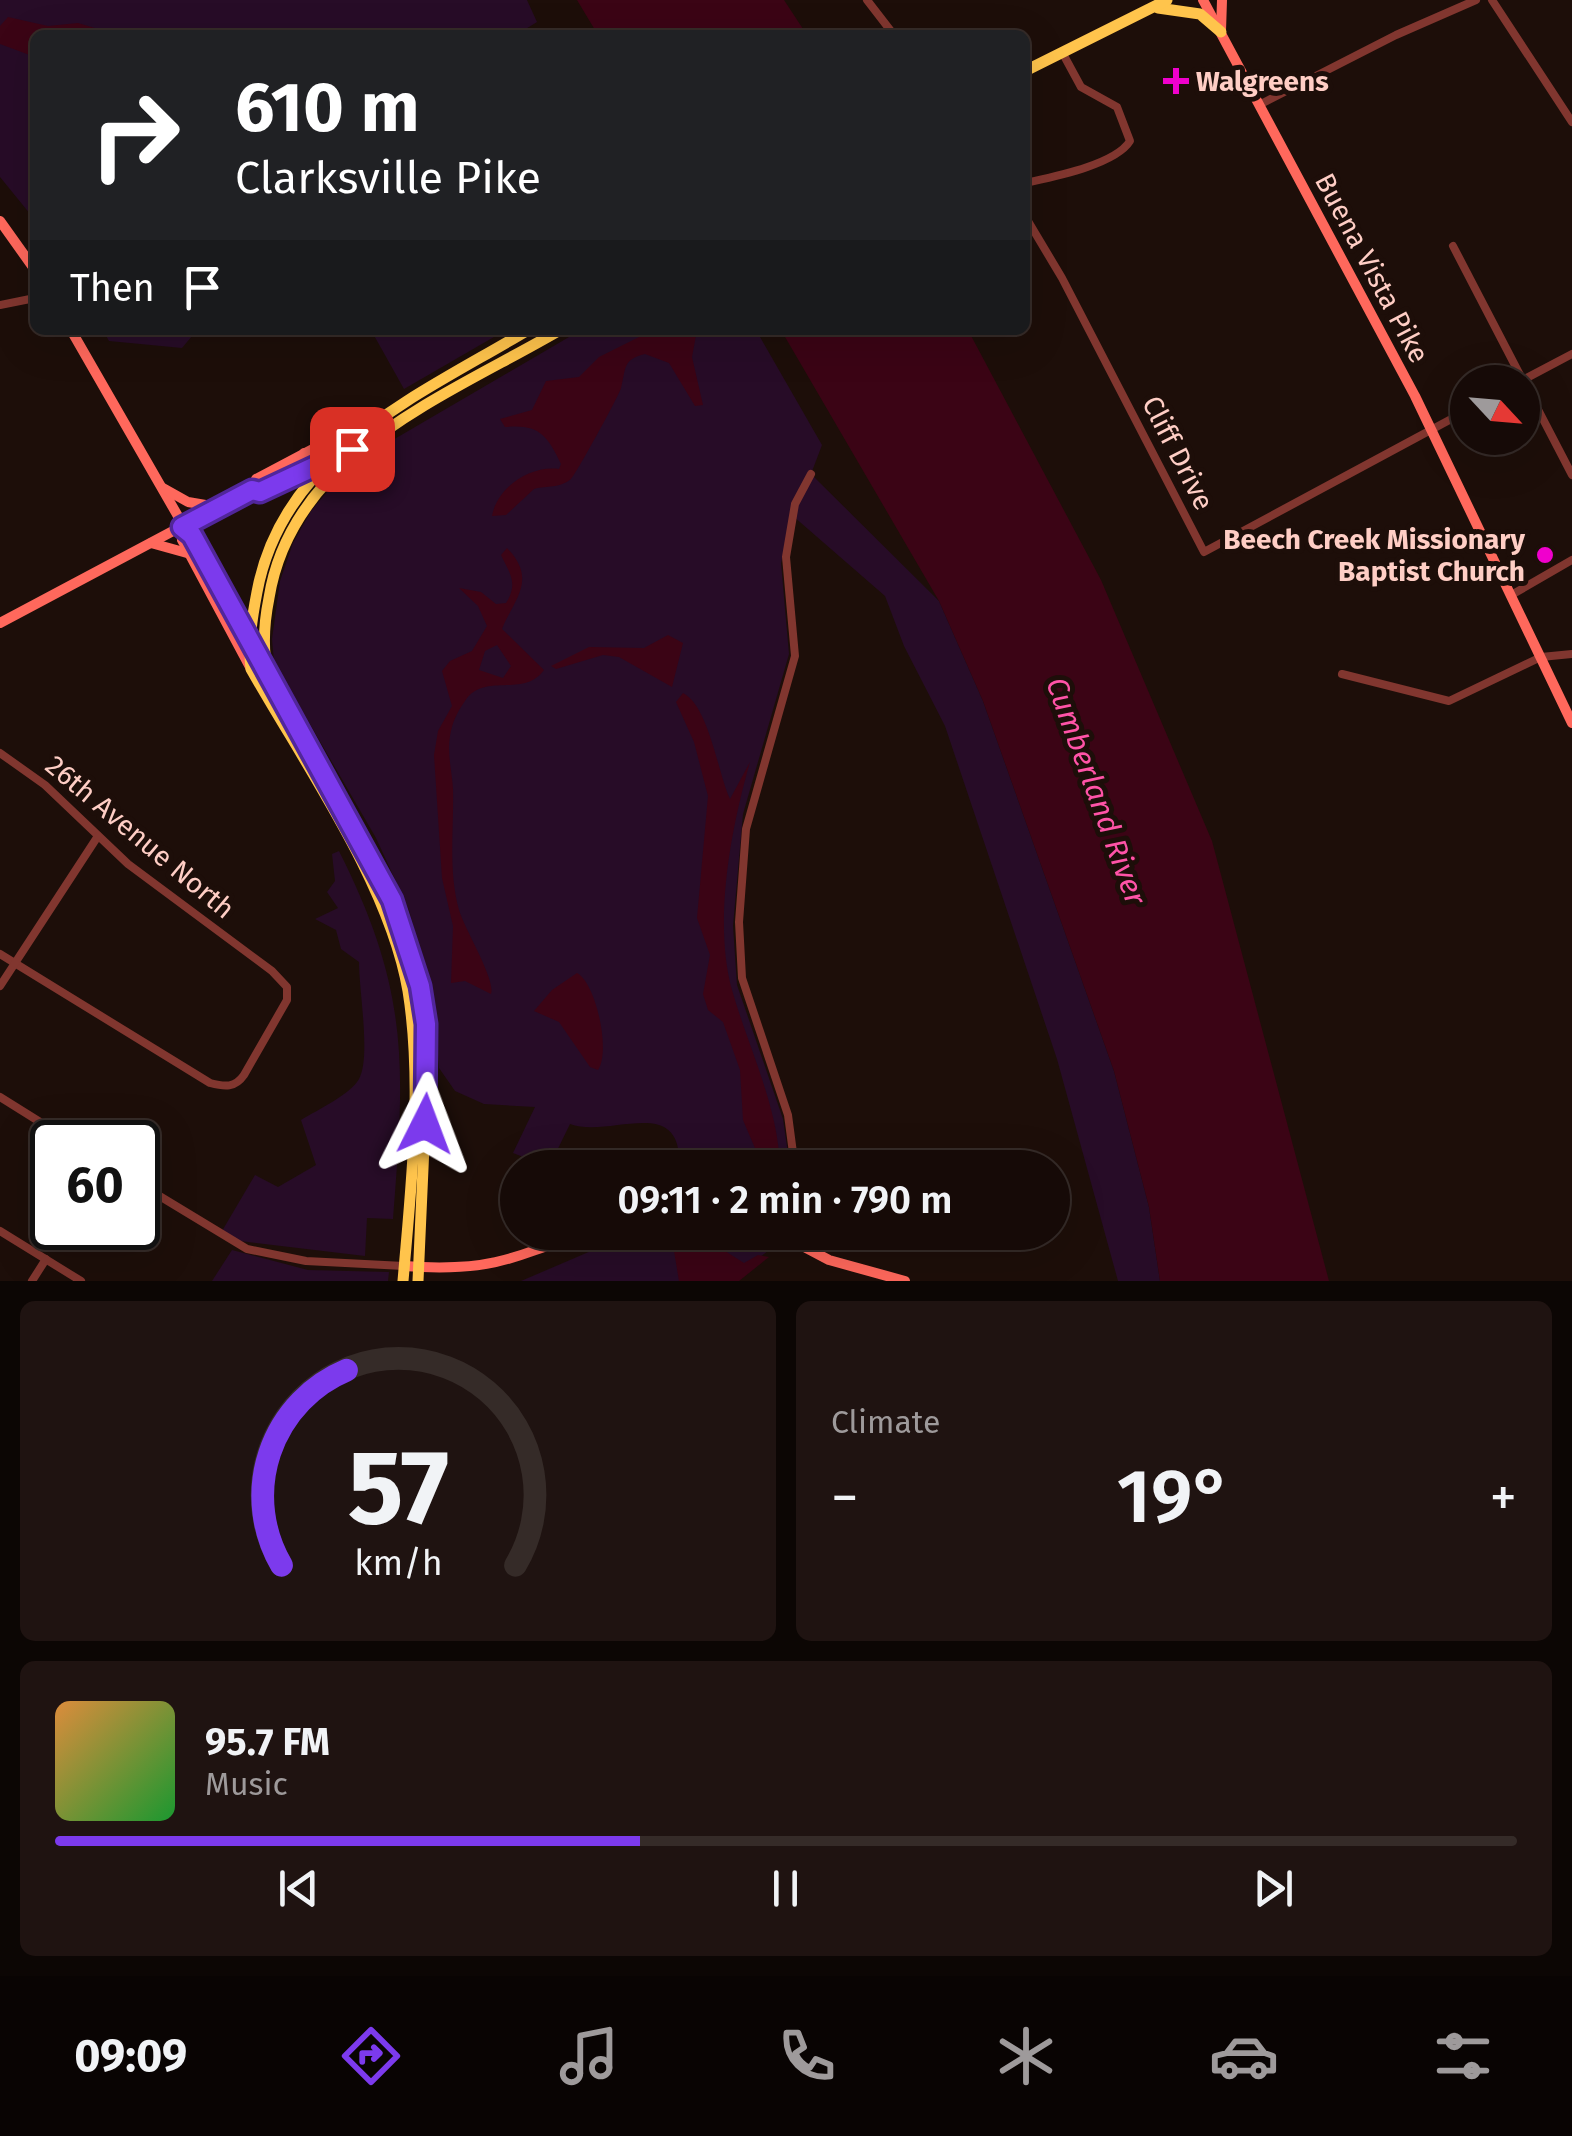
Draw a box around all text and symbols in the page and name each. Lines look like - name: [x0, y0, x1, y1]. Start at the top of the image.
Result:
- place label: Walgreens: [1196, 65, 1329, 98]
- text: 610 m: [235, 66, 420, 150]
- icon: right: [70, 70, 200, 200]
- marker: Walgreens: [1165, 70, 1187, 92]
- text: Clarksville Pike: [235, 151, 541, 205]
- street label: Buena Vista Pike: [1308, 167, 1436, 369]
- icon: arrive: [175, 260, 230, 315]
- text: Then: [70, 265, 155, 311]
- north arrow: [1450, 365, 1540, 455]
- map controls: [1450, 365, 1540, 455]
- street label: Cliff Drive: [1135, 391, 1221, 515]
- pin: [310, 407, 395, 492]
- icon: arrive: [325, 422, 380, 477]
- place label: Beech Creek Missionary Baptist Church: [1223, 523, 1525, 588]
- marker: Beech Creek Missionary Baptist Church: [1534, 544, 1556, 566]
- water label: Cumberland River: [1038, 672, 1154, 911]
- street label: 26th Avenue North: [39, 749, 241, 925]
- position arrow: [373, 1072, 477, 1176]
- speed limit sign: 60: [30, 1120, 160, 1250]
- text: 09:11 · 2 min · 790 m: [618, 1177, 952, 1223]
- text: Climate: [831, 1403, 940, 1441]
- text: 57: [347, 1426, 449, 1551]
- text: 19°: [1117, 1452, 1231, 1542]
- text: −: [831, 1465, 859, 1531]
- text: +: [1490, 1465, 1517, 1531]
- text: km/h: [354, 1542, 442, 1584]
- text: 95.7 FM: [205, 1719, 330, 1765]
- text: Music: [205, 1765, 288, 1803]
- icon: previous: [271, 1861, 326, 1916]
- icon: pause: [758, 1861, 813, 1916]
- icon: next: [1246, 1861, 1301, 1916]
- icon: directions: [336, 2021, 406, 2091]
- icon: music: [554, 2021, 624, 2091]
- icon: phone: [772, 2021, 842, 2091]
- icon: climate: [991, 2021, 1061, 2091]
- icon: car: [1209, 2021, 1279, 2091]
- icon: filters: [1428, 2021, 1498, 2091]
- text: 09:09: [74, 2029, 187, 2083]

